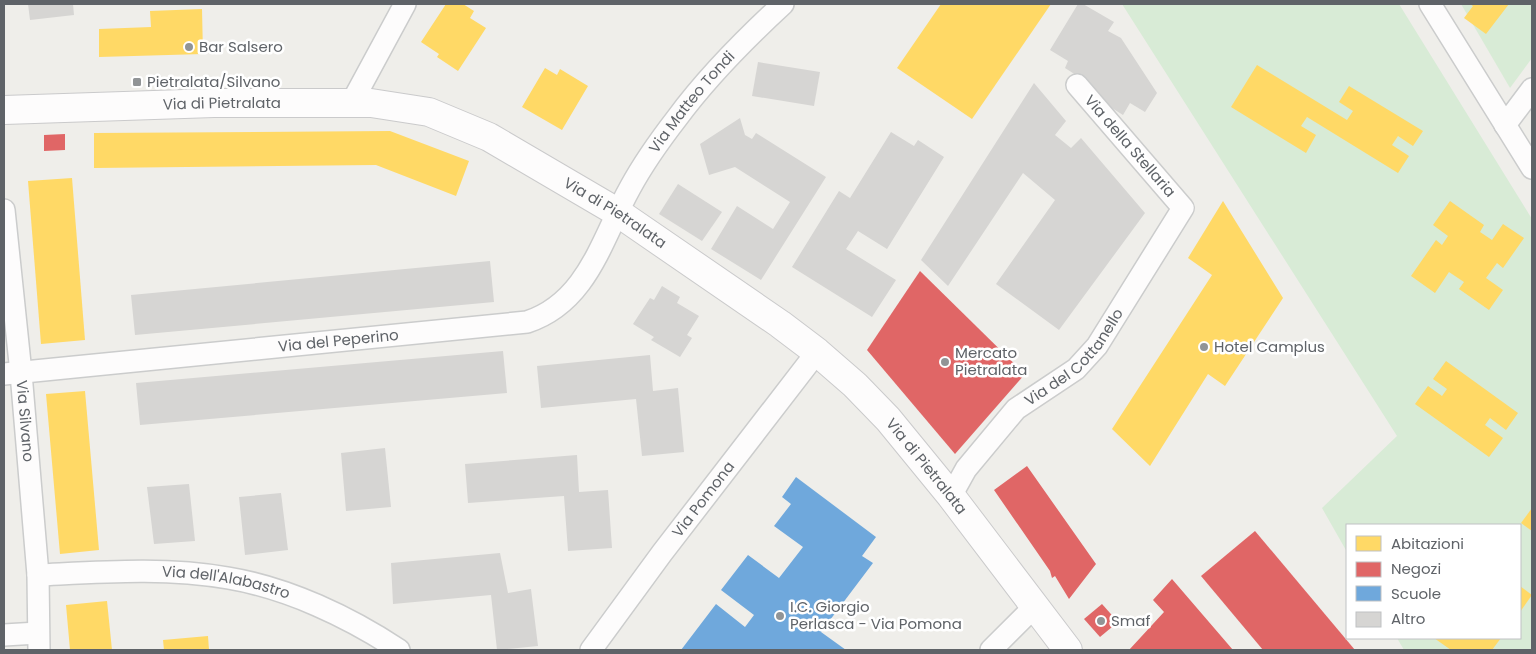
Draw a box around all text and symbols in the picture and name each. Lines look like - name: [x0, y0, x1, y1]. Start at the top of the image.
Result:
- place label: Bar Salsero: [199, 36, 283, 57]
- marker: Bar Salsero: [183, 41, 195, 53]
- street label: Via Matteo Tondi: [644, 46, 739, 157]
- place label: Pietralata/Silvano: [147, 71, 280, 92]
- marker: Pietralata/Silvano: [131, 76, 143, 88]
- street label: Via della Stellaria: [1080, 90, 1181, 201]
- street label: Via di Pietralata: [162, 92, 281, 115]
- street label: Via di Pietralata: [560, 172, 671, 253]
- street label: Via del Cottanello: [1020, 304, 1128, 410]
- street label: Via del Peperino: [277, 324, 400, 357]
- place label: Hotel Camplus: [1214, 336, 1325, 357]
- marker: Hotel Camplus: [1198, 341, 1210, 353]
- place label: Mercato Pietralata: [955, 342, 1027, 380]
- marker: Mercato Pietralata: [939, 356, 951, 368]
- street label: Via Silvano: [12, 379, 39, 463]
- street label: Via di Pietralata: [881, 413, 972, 518]
- street label: Via Pomona: [667, 457, 739, 541]
- legend: [1346, 524, 1521, 639]
- text: Abitazioni: [1391, 533, 1464, 554]
- text: Negozi: [1391, 558, 1441, 579]
- street label: Via dell'Alabastro: [162, 561, 293, 604]
- text: Scuole: [1391, 583, 1441, 604]
- place label: I.C. Giorgio Perlasca - Via Pomona: [790, 596, 962, 634]
- text: Altro: [1391, 608, 1425, 629]
- marker: I.C. Giorgio Perlasca - Via Pomona: [774, 610, 786, 622]
- place label: Smaf: [1111, 610, 1150, 631]
- marker: Smaf: [1095, 615, 1107, 627]

